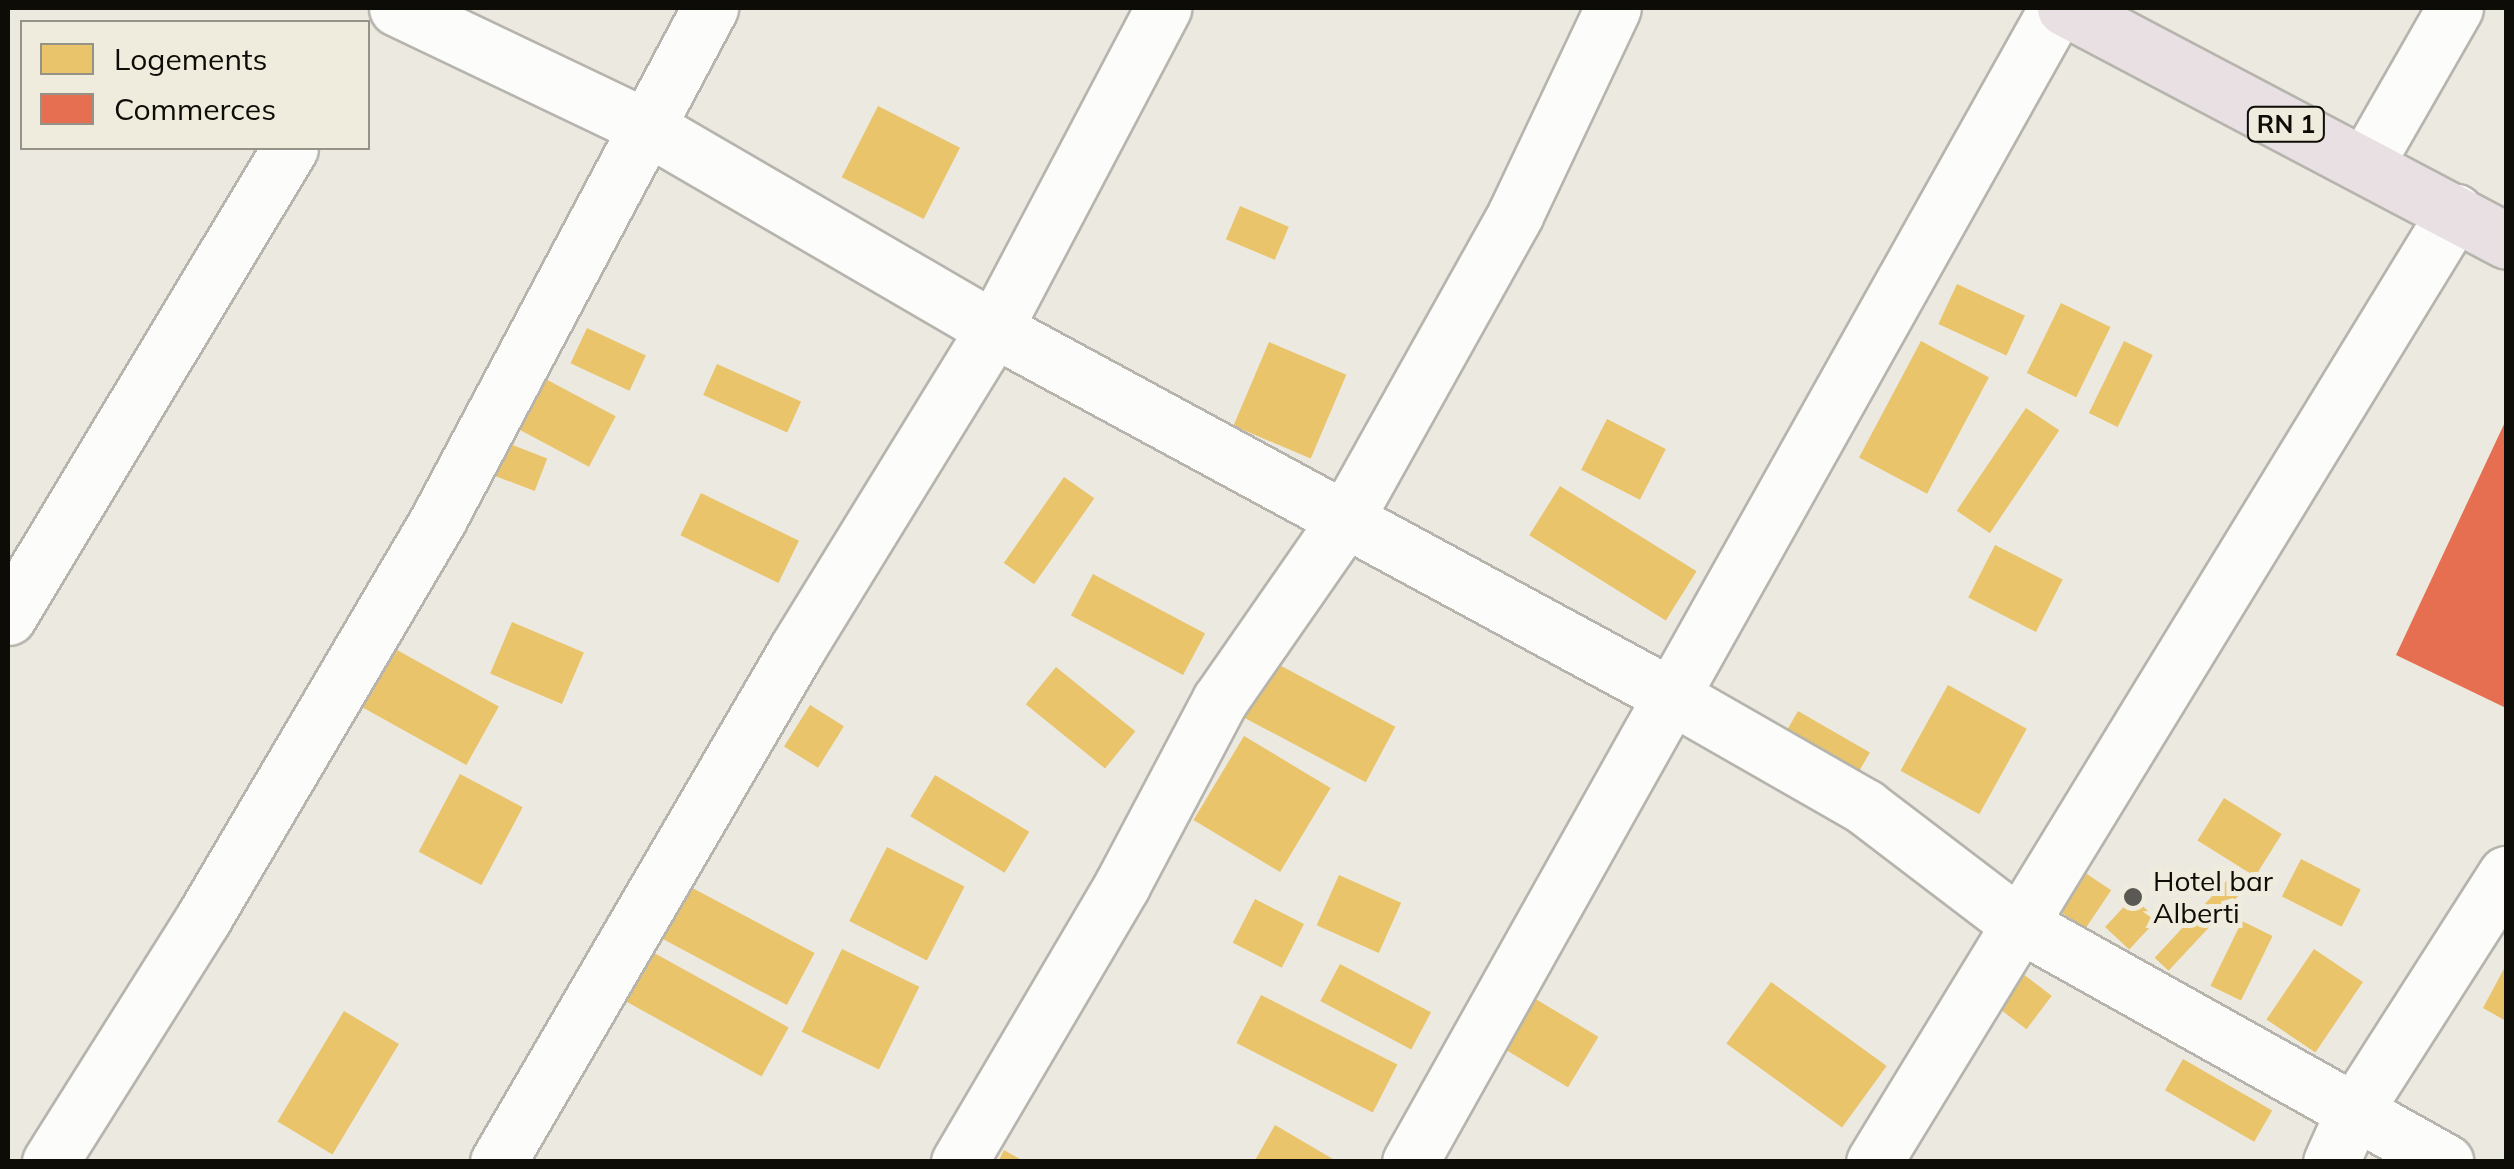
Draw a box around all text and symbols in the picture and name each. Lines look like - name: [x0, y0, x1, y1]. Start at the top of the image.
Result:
- legend: [20, 20, 370, 150]
- text: Logements: [114, 40, 267, 78]
- text: Commerces: [114, 90, 276, 128]
- road number: RN 1: [2246, 104, 2326, 144]
- place label: Hotel bar Alberti: [2153, 864, 2273, 930]
- marker: Hotel bar Alberti: [2122, 886, 2144, 908]

